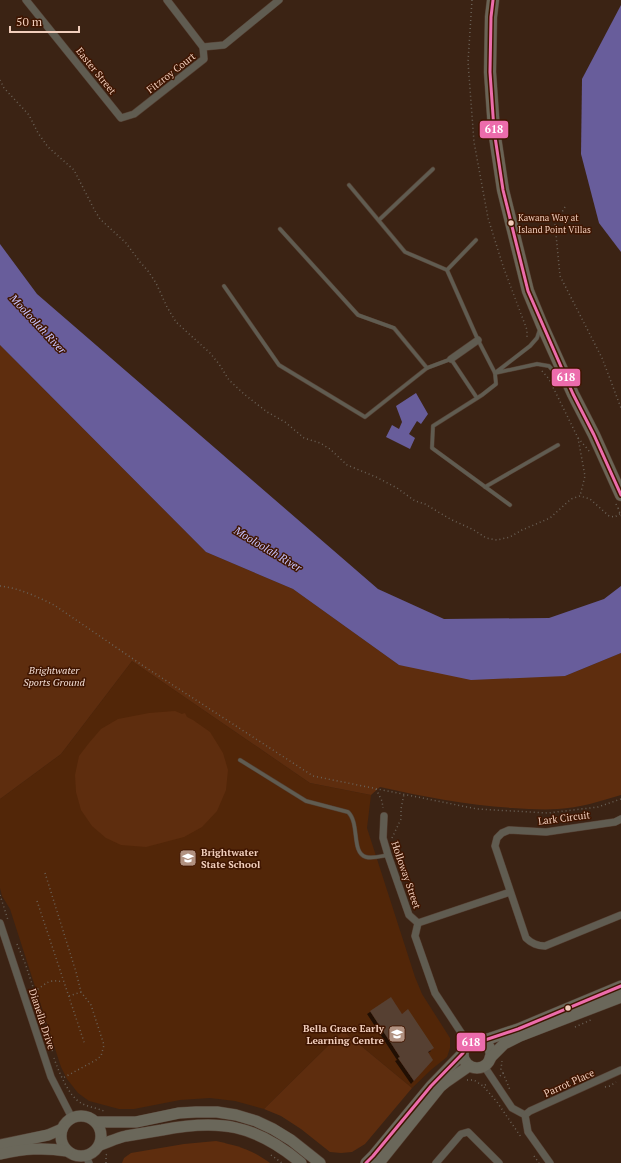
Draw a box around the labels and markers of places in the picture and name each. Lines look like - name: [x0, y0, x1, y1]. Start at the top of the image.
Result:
- place label: Kawana Way at Island Point Villas: [518, 212, 591, 236]
- marker: Kawana Way at Island Point Villas: [506, 218, 516, 228]
- place label: Brightwater State School: [201, 846, 261, 871]
- school or university icon: Brightwater State School: [178, 848, 198, 868]
- unlabelled marker: [563, 1003, 573, 1013]
- place label: Bella Grace Early Learning Centre: [303, 1022, 385, 1047]
- school or university icon: Bella Grace Early Learning Centre: [387, 1024, 407, 1044]

